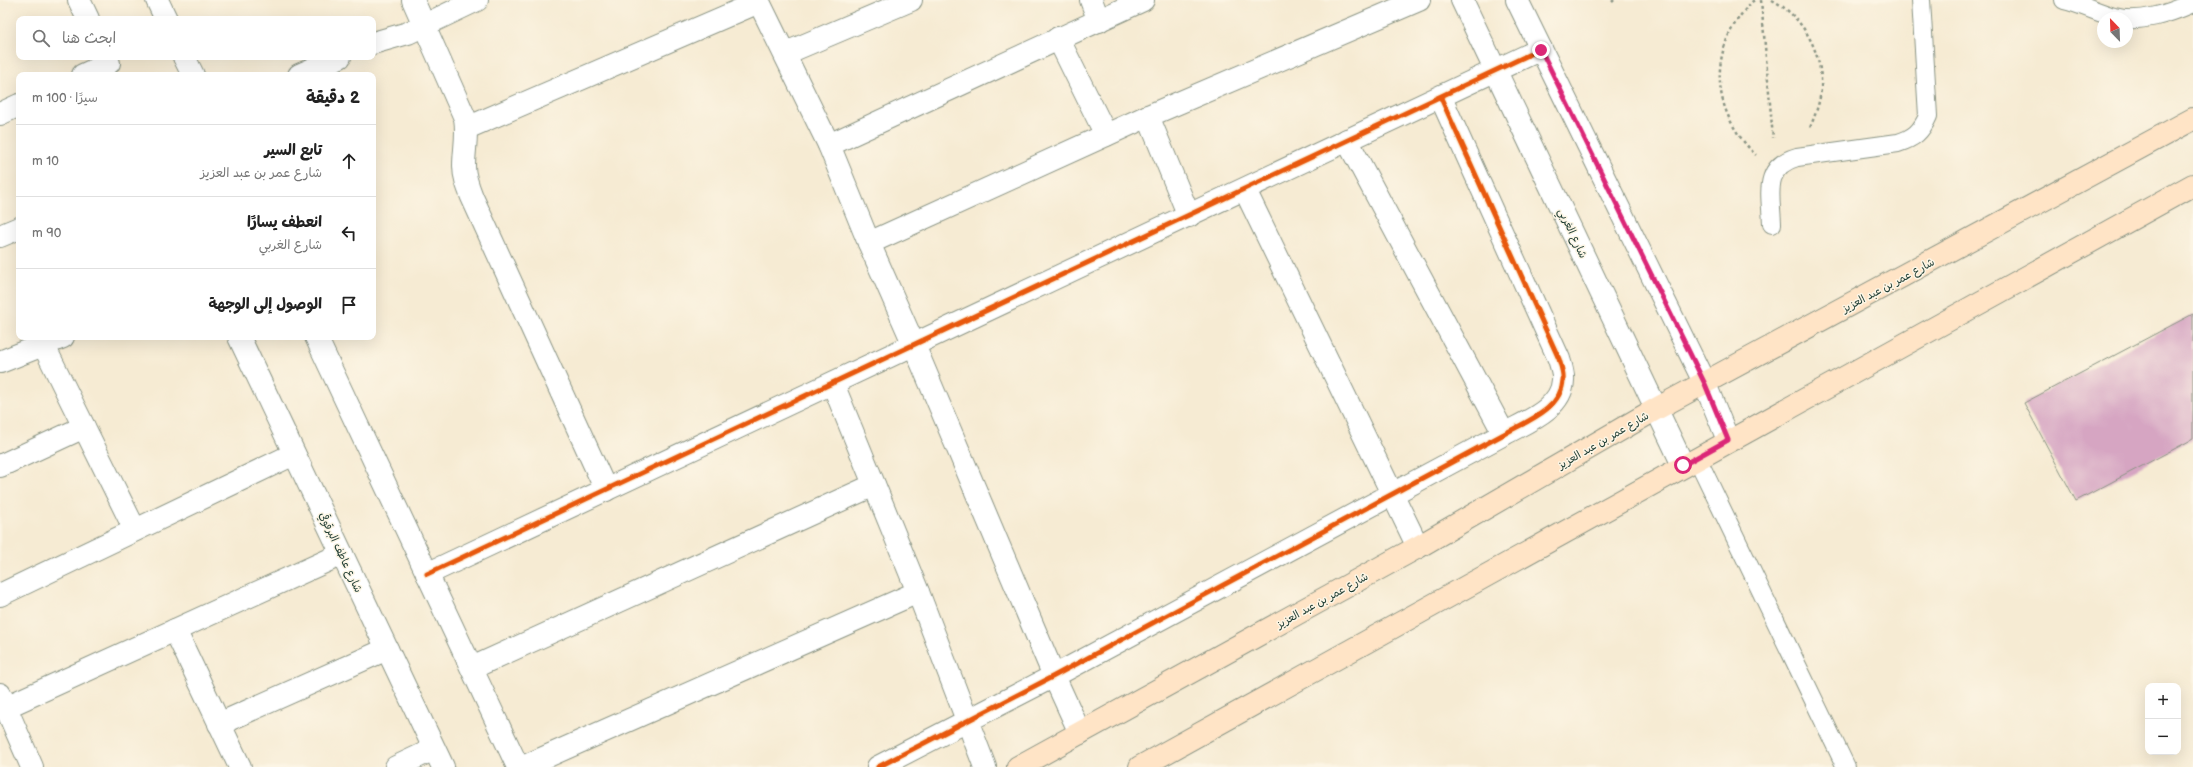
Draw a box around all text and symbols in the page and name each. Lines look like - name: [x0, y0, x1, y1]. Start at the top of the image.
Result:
- north arrow: [2097, 12, 2133, 48]
- search box: [16, 16, 376, 60]
- icon: search: [30, 27, 52, 49]
- text: ابحث هنا: [62, 29, 116, 48]
- route end: [1532, 41, 1550, 59]
- text: 2 دقيقة: [306, 88, 360, 108]
- text: سيرًا · 100 m: [32, 90, 98, 106]
- text: تابع السير: [264, 141, 322, 160]
- icon: ahead: [338, 150, 360, 172]
- text: 10 m: [32, 153, 59, 169]
- text: شارع عمر بن عبد العزيز: [200, 165, 322, 181]
- street label: شارع الغربي: [1552, 206, 1590, 262]
- text: انعطف يسارًا: [247, 213, 322, 232]
- icon: left: [338, 222, 360, 244]
- text: 90 m: [32, 225, 61, 241]
- text: شارع الغربي: [259, 237, 322, 253]
- street label: شارع عمر بن عبد العزيز: [1839, 256, 1938, 318]
- icon: arrive: [338, 294, 360, 316]
- text: الوصول إلى الوجهة: [208, 295, 322, 314]
- street label: شارع عمر بن عبد العزيز: [1555, 409, 1652, 474]
- route start: [1674, 456, 1692, 474]
- street label: شارع عاطف البرقوقي: [314, 510, 366, 595]
- street label: شارع عمر بن عبد العزيز: [1273, 570, 1371, 633]
- map controls: [2145, 683, 2181, 755]
- button: +: [2145, 683, 2181, 719]
- button: −: [2145, 719, 2181, 755]

